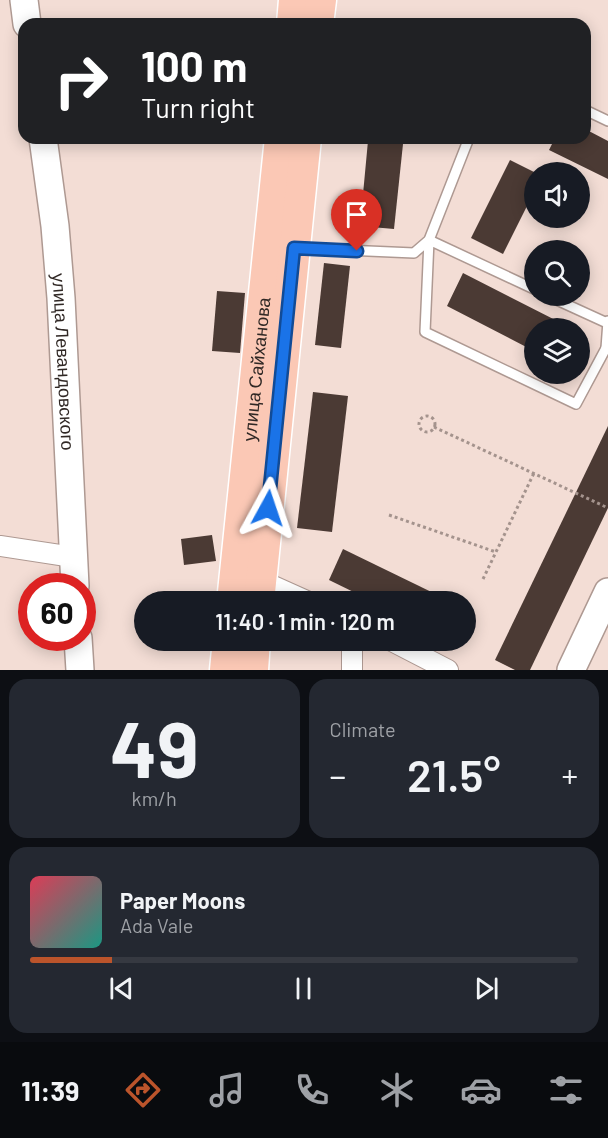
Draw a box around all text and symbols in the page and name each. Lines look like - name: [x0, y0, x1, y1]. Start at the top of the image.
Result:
- text: 100 m: [141, 40, 247, 90]
- icon: right: [42, 42, 120, 120]
- text: Turn right: [141, 91, 255, 123]
- map controls: [524, 162, 590, 384]
- button: sound: [524, 162, 590, 228]
- pin: [331, 189, 382, 251]
- icon: arrive: [340, 198, 373, 231]
- button: search: [524, 240, 590, 306]
- street label: улица Левандовского: [48, 272, 79, 451]
- street label: улица Сайханова: [238, 295, 275, 442]
- button: layers: [524, 318, 590, 384]
- position arrow: [236, 476, 300, 540]
- speed limit sign: 60: [18, 573, 96, 651]
- text: 11:40 · 1 min · 120 m: [215, 608, 395, 634]
- text: 49: [110, 700, 199, 794]
- text: Climate: [330, 717, 396, 741]
- text: 21.5°: [407, 747, 500, 801]
- text: −: [330, 755, 346, 795]
- text: +: [561, 755, 578, 795]
- text: km/h: [132, 786, 177, 810]
- text: Paper Moons: [120, 887, 245, 913]
- text: Ada Vale: [120, 913, 193, 937]
- icon: previous: [105, 972, 138, 1005]
- icon: pause: [287, 972, 320, 1005]
- icon: next: [470, 972, 503, 1005]
- icon: directions: [122, 1069, 164, 1111]
- icon: music: [206, 1069, 248, 1111]
- icon: phone: [291, 1069, 333, 1111]
- icon: climate: [376, 1069, 418, 1111]
- icon: car: [460, 1069, 502, 1111]
- icon: filters: [545, 1069, 587, 1111]
- text: 11:39: [21, 1074, 79, 1106]

